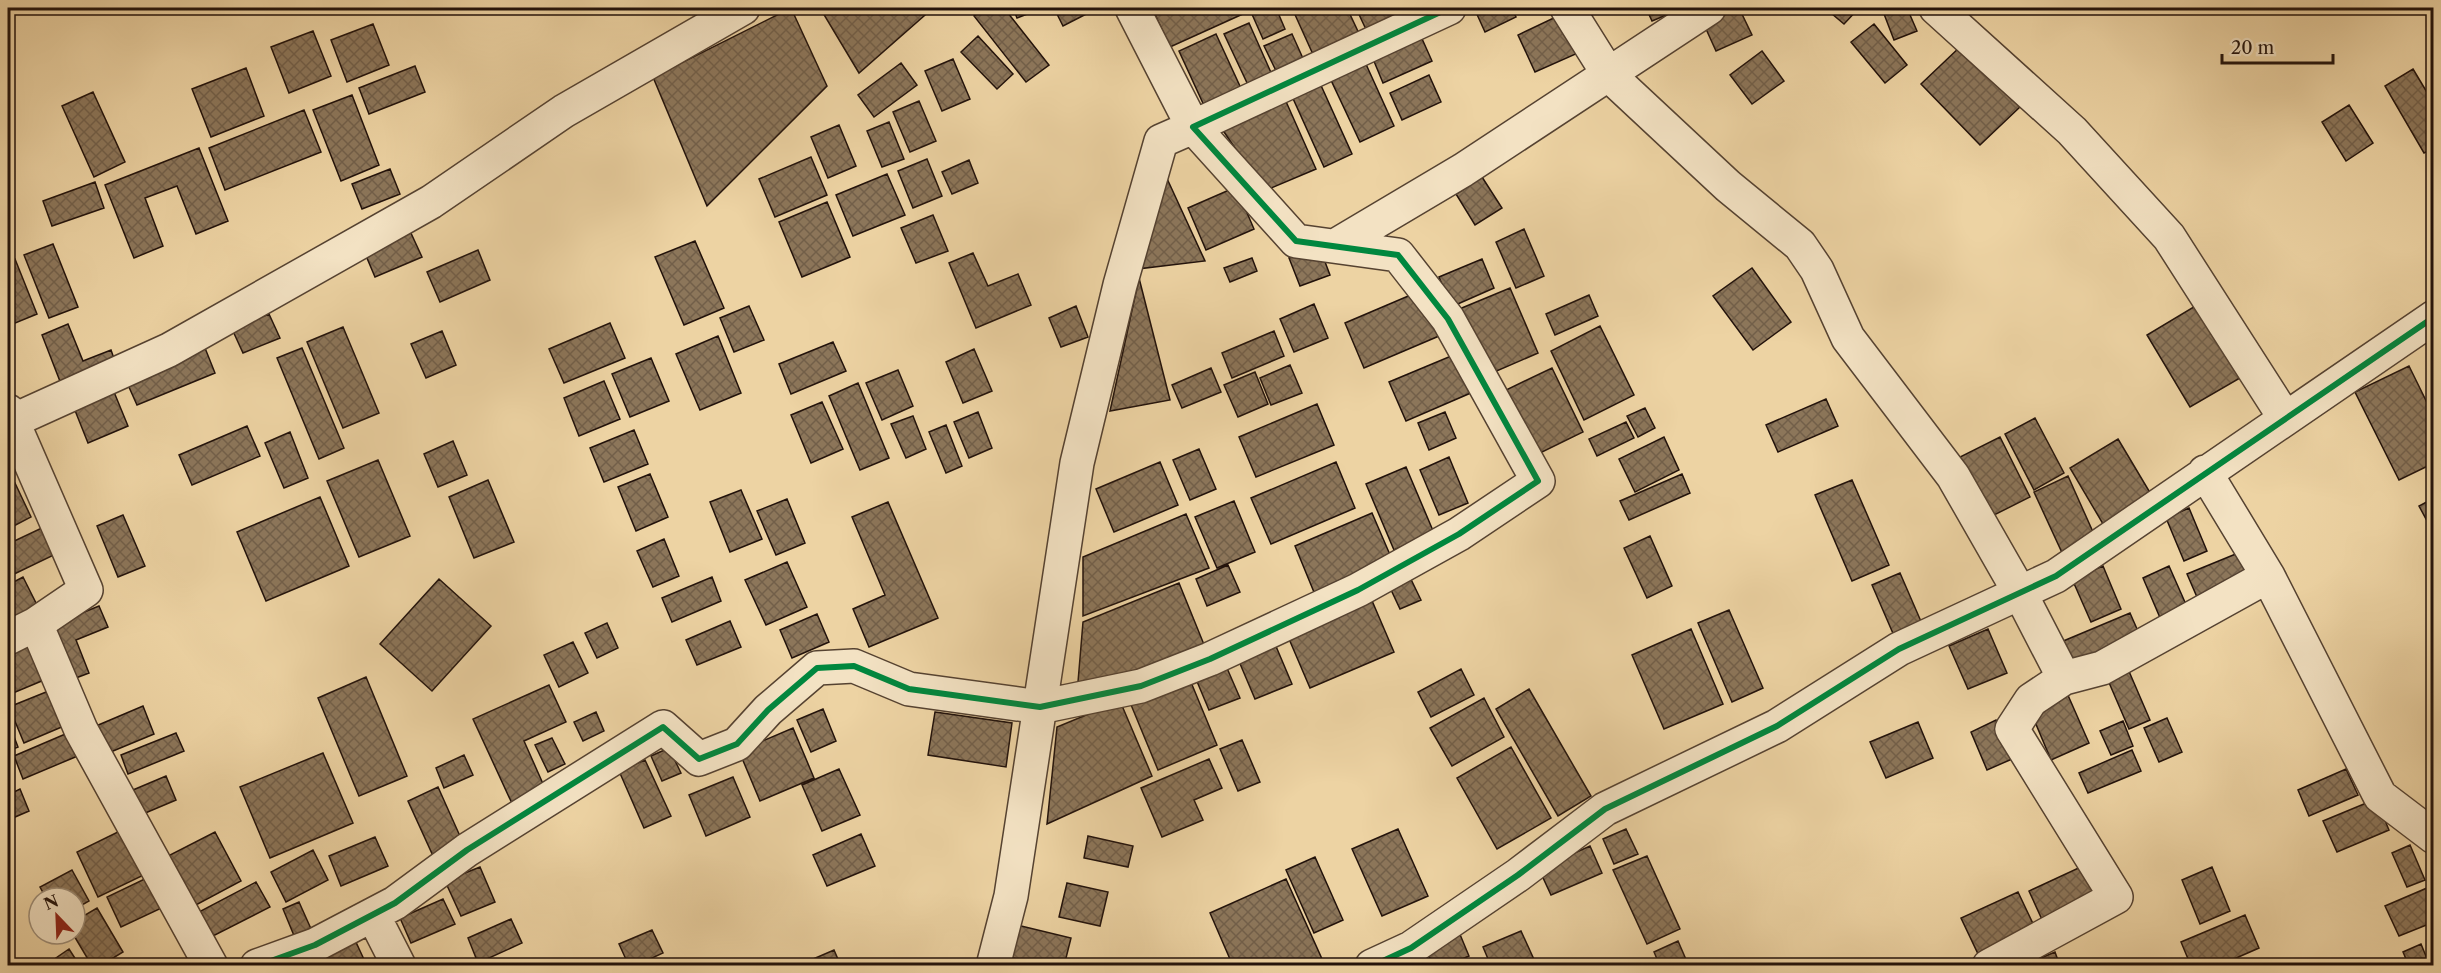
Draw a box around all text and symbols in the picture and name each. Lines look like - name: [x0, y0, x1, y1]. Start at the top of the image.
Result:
- scale bar: [2222, 27, 2333, 65]
- text: 20 m: [2231, 37, 2275, 59]
- north arrow: [27, 886, 87, 946]
- text: N: [41, 890, 62, 914]

